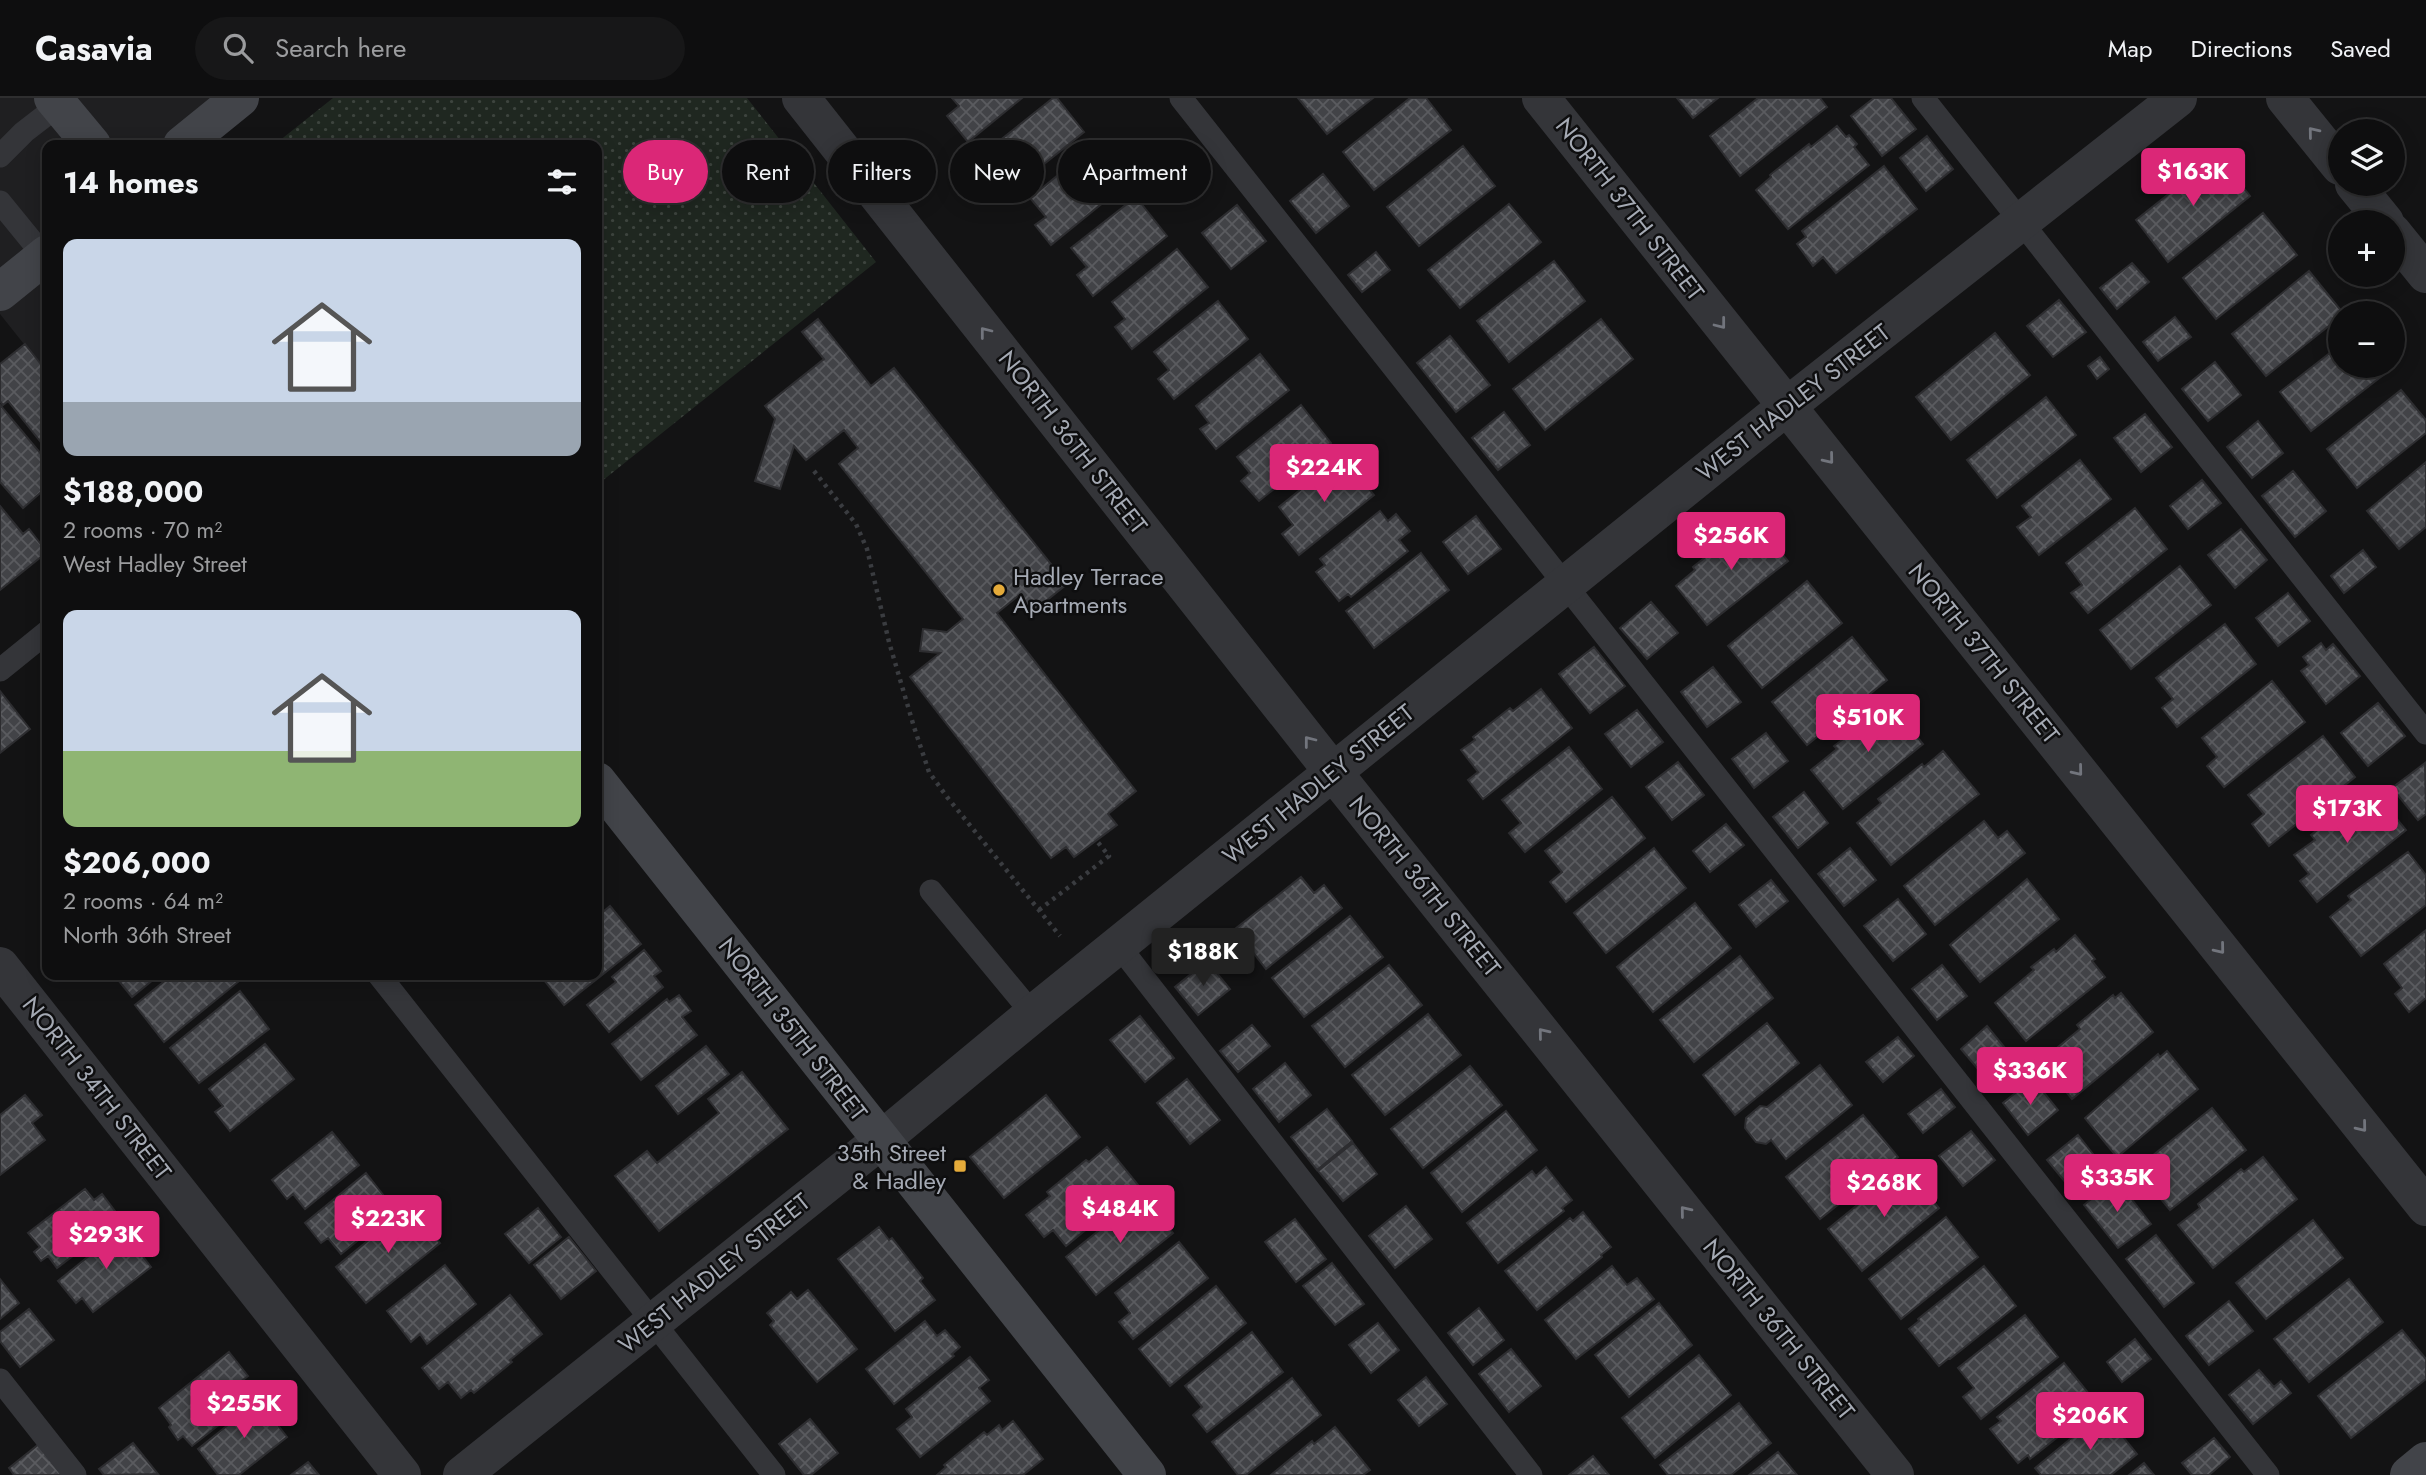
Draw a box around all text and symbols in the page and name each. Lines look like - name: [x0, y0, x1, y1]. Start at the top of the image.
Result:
- search box: [195, 17, 685, 80]
- text: Casavia: [35, 25, 153, 72]
- icon: search: [219, 29, 257, 67]
- text: Search here: [275, 29, 406, 67]
- text: Map: [2108, 31, 2153, 66]
- text: Directions: [2191, 31, 2292, 66]
- text: Saved: [2330, 31, 2391, 66]
- street label: NORTH 37TH STREET: [1547, 110, 1713, 308]
- map controls: [2328, 119, 2405, 378]
- button: layers: [2328, 119, 2405, 196]
- one-way arrow: [2308, 127, 2321, 140]
- chip: Buy: [623, 140, 708, 203]
- chip: Rent: [722, 140, 814, 203]
- chip: Filters: [828, 140, 936, 203]
- chip: New: [950, 140, 1044, 203]
- chip: Apartment: [1058, 140, 1211, 203]
- pin: $163K: [2144, 148, 2242, 208]
- text: $163K: [2157, 154, 2229, 188]
- text: 14 homes: [63, 161, 198, 204]
- icon: filters: [543, 163, 581, 201]
- button: +: [2328, 210, 2405, 287]
- icon: home: [259, 284, 385, 410]
- button: −: [2328, 301, 2405, 378]
- street label: WEST HADLEY STREET: [1689, 315, 1897, 489]
- one-way arrow: [1713, 316, 1726, 329]
- one-way arrow: [981, 327, 994, 339]
- street label: NORTH 36TH STREET: [990, 343, 1156, 541]
- pin: $224K: [1275, 444, 1373, 504]
- text: $224K: [1286, 450, 1362, 484]
- one-way arrow: [1821, 451, 1833, 464]
- text: $188,000: [63, 470, 203, 513]
- pin: $256K: [1682, 512, 1780, 572]
- text: 2 rooms · 70 m²: [63, 513, 222, 547]
- text: $256K: [1693, 518, 1769, 552]
- text: West Hadley Street: [63, 547, 247, 581]
- street label: NORTH 37TH STREET: [1900, 555, 2068, 751]
- place label: Hadley Terrace Apartments: [1013, 559, 1164, 622]
- marker: Hadley Terrace Apartments: [991, 582, 1007, 598]
- icon: home: [259, 655, 385, 781]
- pin: $510K: [1819, 694, 1917, 754]
- street label: WEST HADLEY STREET: [1215, 696, 1421, 872]
- text: $510K: [1832, 700, 1904, 734]
- one-way arrow: [1304, 736, 1317, 749]
- one-way arrow: [2070, 763, 2082, 776]
- pin: $173K: [2298, 786, 2396, 845]
- street label: NORTH 36TH STREET: [1341, 788, 1509, 984]
- text: $173K: [2312, 791, 2382, 825]
- text: $206,000: [63, 841, 211, 884]
- text: 2 rooms · 64 m²: [63, 884, 223, 918]
- text: North 36th Street: [63, 918, 231, 952]
- pin: $188K: [1154, 928, 1252, 988]
- street label: NORTH 35TH STREET: [710, 930, 876, 1128]
- text: $188K: [1168, 934, 1238, 968]
- one-way arrow: [2211, 941, 2224, 954]
- street label: NORTH 34TH STREET: [14, 989, 180, 1187]
- one-way arrow: [1538, 1029, 1551, 1041]
- pin: $336K: [1981, 1048, 2079, 1107]
- text: $336K: [1993, 1053, 2067, 1087]
- one-way arrow: [2353, 1119, 2366, 1131]
- place label: 35th Street & Hadley: [837, 1135, 946, 1198]
- pin: $335K: [2068, 1154, 2166, 1214]
- marker: 35th Street & Hadley: [952, 1158, 968, 1174]
- pin: $268K: [1835, 1160, 1933, 1219]
- text: $335K: [2080, 1160, 2154, 1194]
- text: $268K: [1846, 1165, 1922, 1199]
- street label: WEST HADLEY STREET: [611, 1185, 817, 1361]
- pin: $484K: [1071, 1186, 1169, 1245]
- text: $484K: [1082, 1191, 1158, 1225]
- pin: $223K: [339, 1196, 437, 1255]
- text: $223K: [351, 1201, 425, 1235]
- one-way arrow: [1680, 1207, 1693, 1219]
- pin: $293K: [57, 1212, 155, 1271]
- text: $293K: [68, 1217, 144, 1251]
- street label: NORTH 36TH STREET: [1695, 1231, 1863, 1427]
- pin: $255K: [195, 1380, 293, 1440]
- text: $255K: [206, 1386, 282, 1420]
- pin: $206K: [2041, 1392, 2139, 1452]
- text: $206K: [2052, 1398, 2128, 1432]

